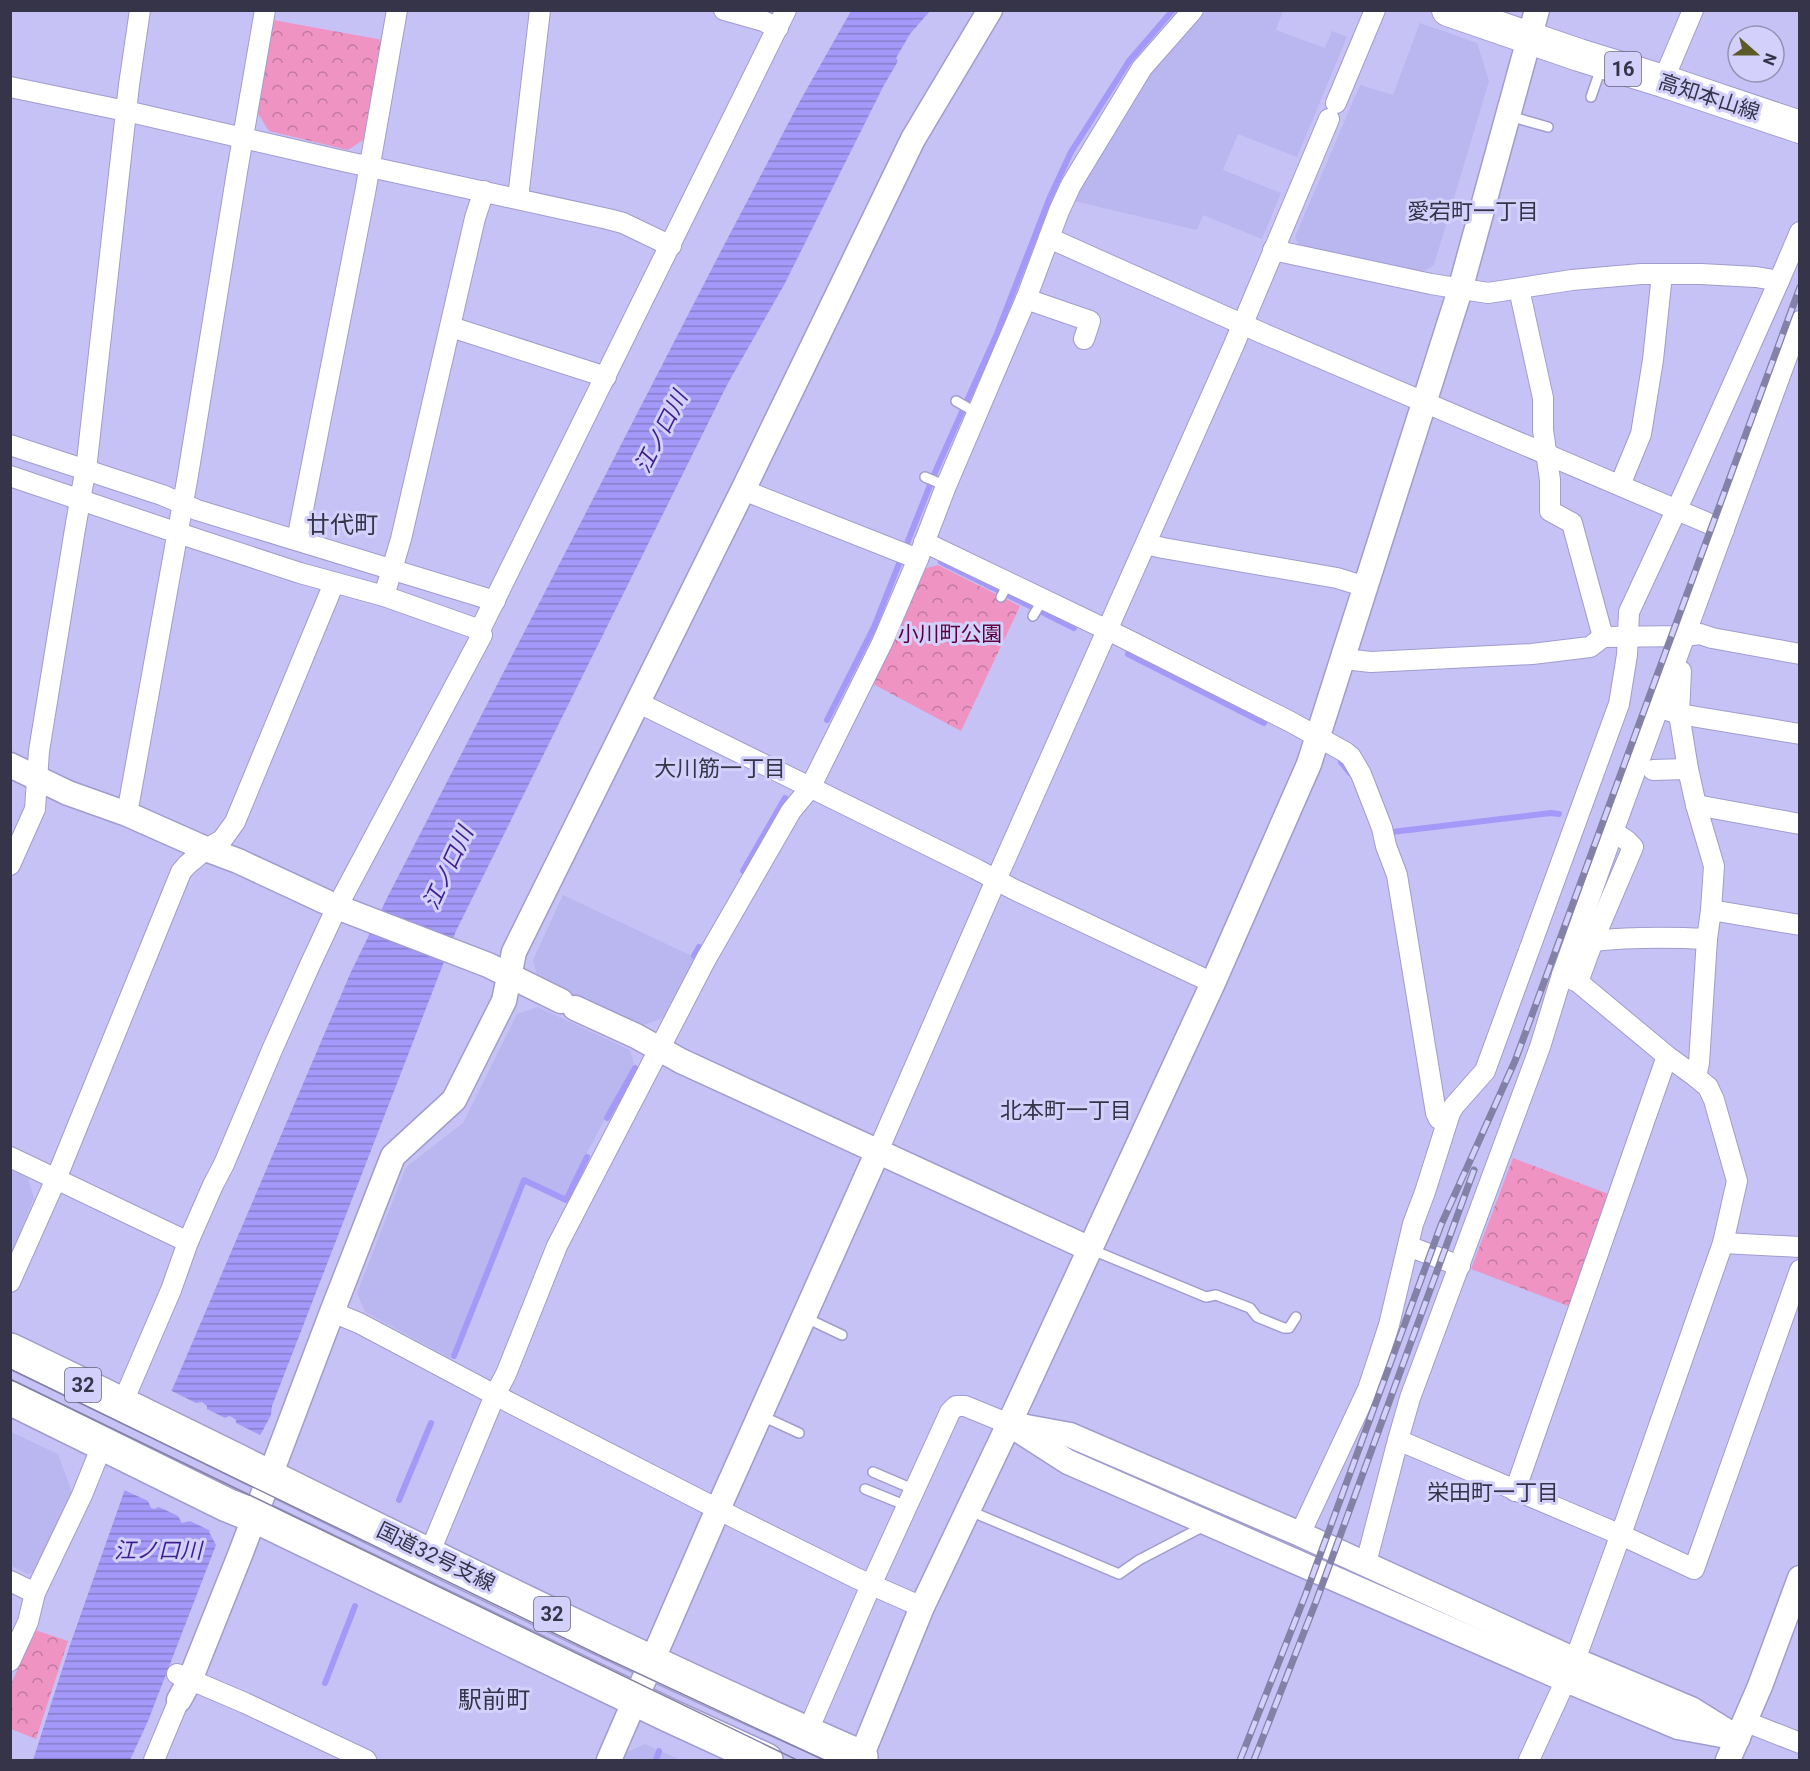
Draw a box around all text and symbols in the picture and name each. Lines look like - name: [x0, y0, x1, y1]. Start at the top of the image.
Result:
- north arrow: [1726, 24, 1786, 84]
- text: N: [1759, 51, 1780, 68]
- road number: 16: [1605, 52, 1641, 86]
- street label: 高知本山線: [1655, 69, 1763, 125]
- district label: 愛宕町一丁目: [1407, 199, 1539, 224]
- water label: 江ノ口川: [630, 385, 693, 477]
- district label: 廿代町: [306, 511, 378, 539]
- park label: 小川町公園: [898, 622, 1003, 646]
- district label: 大川筋一丁目: [654, 756, 786, 781]
- water label: 江ノ口川: [418, 821, 479, 913]
- district label: 北本町一丁目: [1000, 1098, 1132, 1123]
- road number: 32: [65, 1368, 101, 1402]
- district label: 栄田町一丁目: [1427, 1480, 1559, 1505]
- street label: 国道32号支線: [373, 1518, 499, 1596]
- water label: 江ノ口川: [114, 1538, 204, 1563]
- road number: 32: [534, 1597, 570, 1631]
- district label: 駅前町: [458, 1686, 530, 1714]

